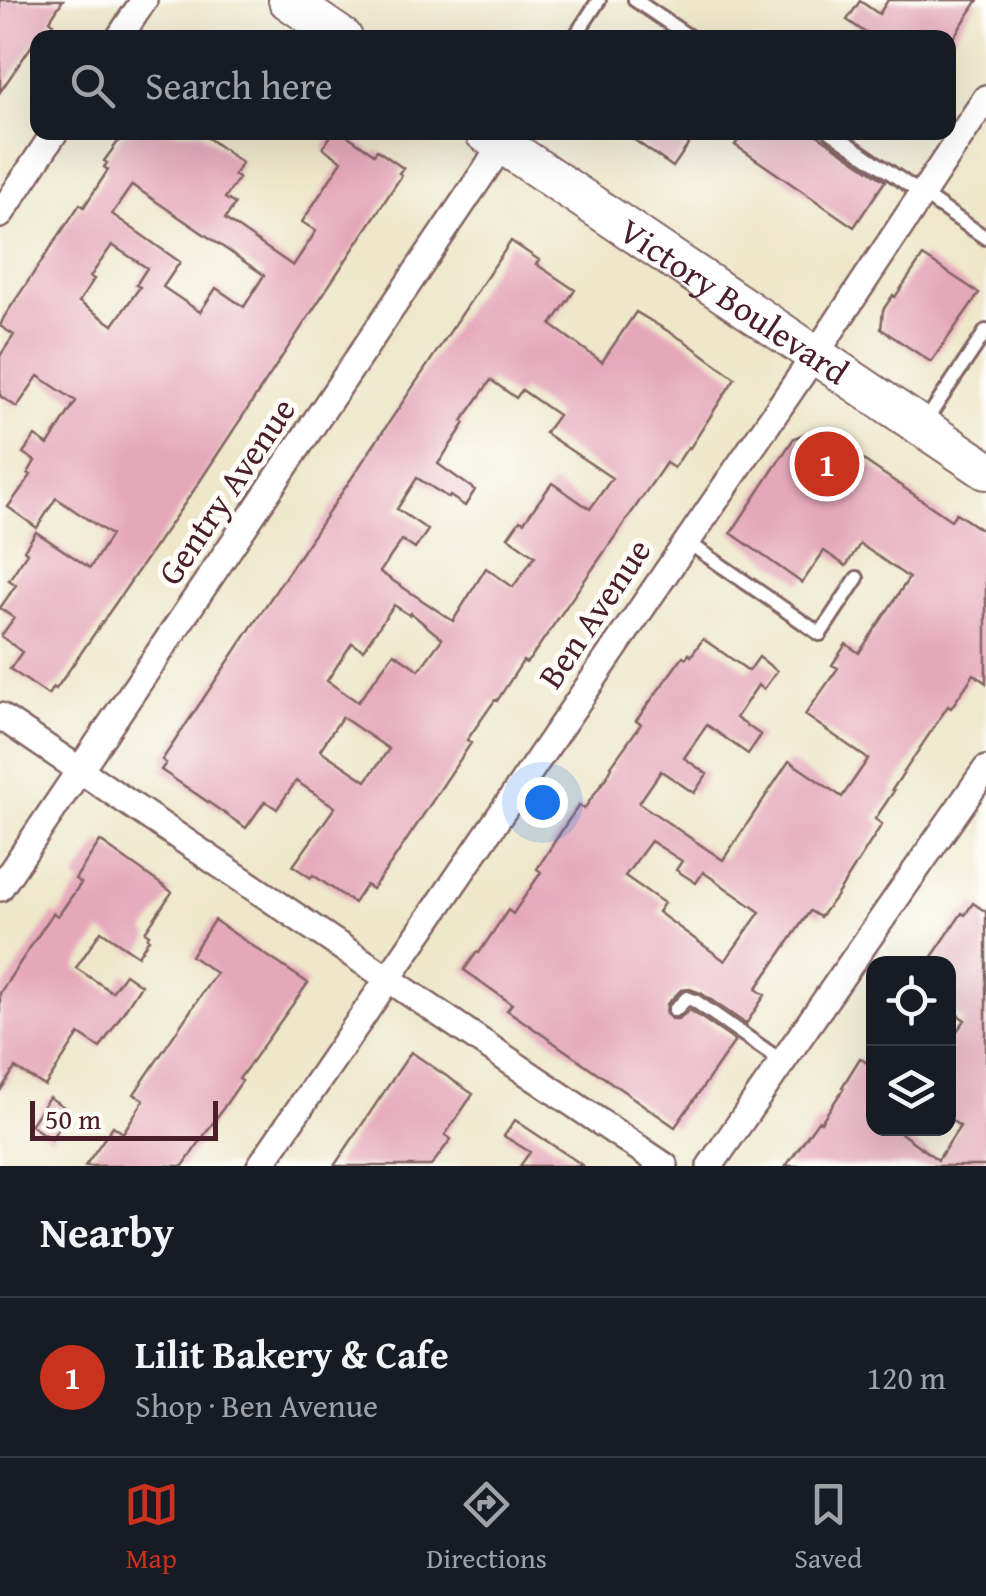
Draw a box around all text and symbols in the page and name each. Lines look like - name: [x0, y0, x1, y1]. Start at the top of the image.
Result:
- search box: [30, 30, 956, 140]
- text: Search here: [145, 57, 333, 113]
- icon: search: [65, 58, 120, 113]
- street label: Victory Boulevard: [610, 205, 860, 397]
- street label: Gentry Avenue: [144, 387, 308, 595]
- pin: 1: [794, 426, 860, 502]
- street label: Ben Avenue: [525, 528, 663, 698]
- your location: [517, 777, 568, 828]
- map controls: [866, 956, 956, 1136]
- button: locate: [866, 956, 956, 1046]
- button: layers: [866, 1046, 956, 1136]
- scale bar: [30, 1096, 218, 1140]
- text: 50 m: [45, 1098, 101, 1139]
- text: Nearby: [40, 1201, 174, 1262]
- text: Lilit Bakery & Cafe: [135, 1326, 449, 1382]
- text: 1: [64, 1354, 81, 1401]
- text: 120 m: [867, 1354, 946, 1401]
- text: Shop · Ben Avenue: [135, 1382, 378, 1429]
- tab: Map: [124, 1477, 179, 1578]
- tab: Directions: [426, 1477, 547, 1578]
- tab: Saved: [794, 1477, 862, 1578]

